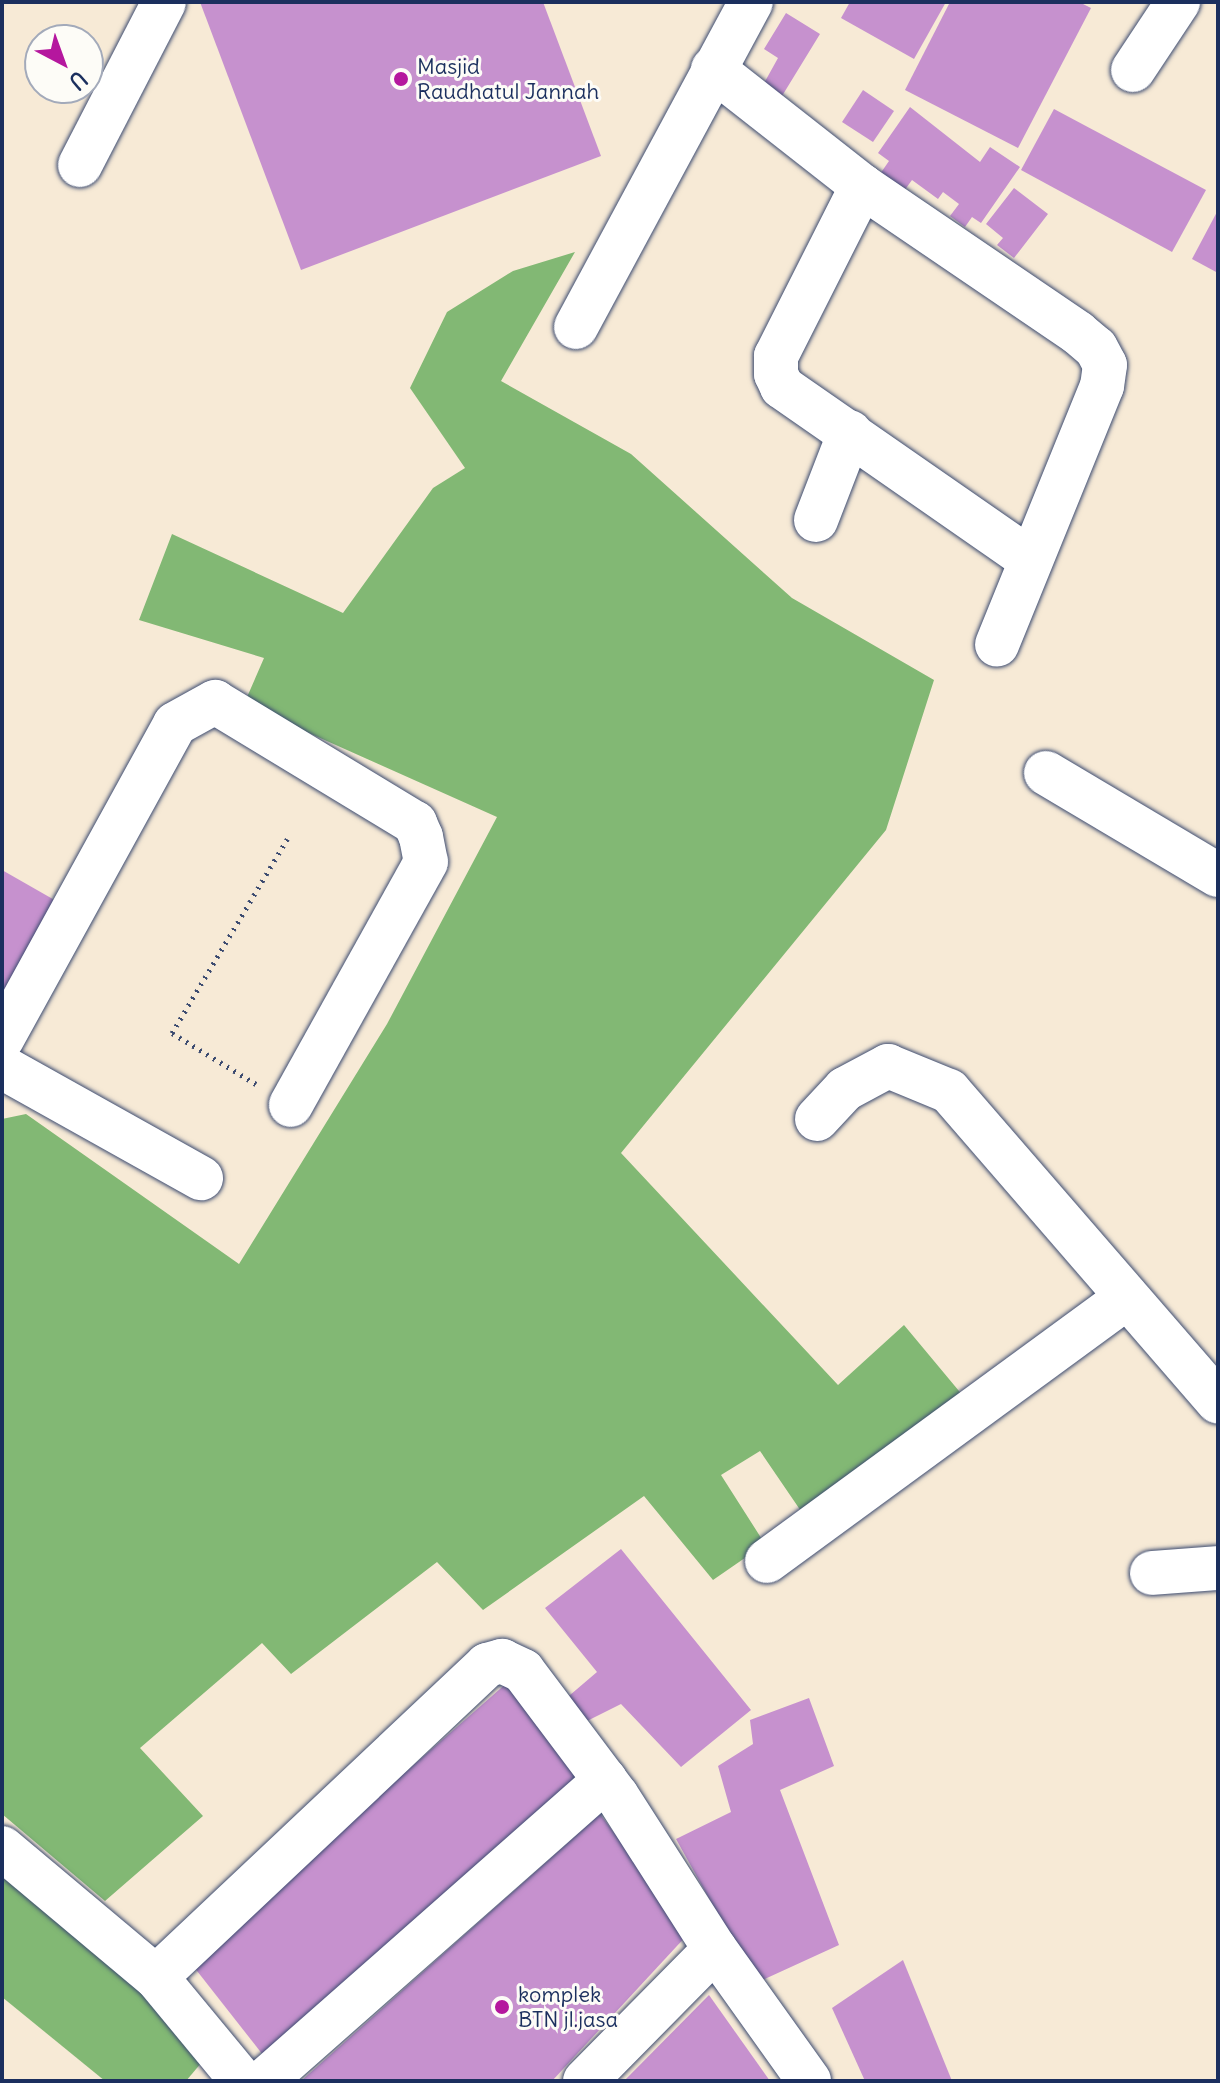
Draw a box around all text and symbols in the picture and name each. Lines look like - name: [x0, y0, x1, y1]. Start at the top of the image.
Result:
- north arrow: [24, 24, 104, 104]
- place label: Masjid Raudhatul Jannah: [417, 53, 599, 104]
- text: U: [64, 65, 93, 96]
- marker: Masjid Raudhatul Jannah: [392, 70, 410, 88]
- place label: komplek BTN jl.jasa: [518, 1981, 618, 2032]
- marker: komplek BTN jl.jasa: [493, 1998, 511, 2016]

